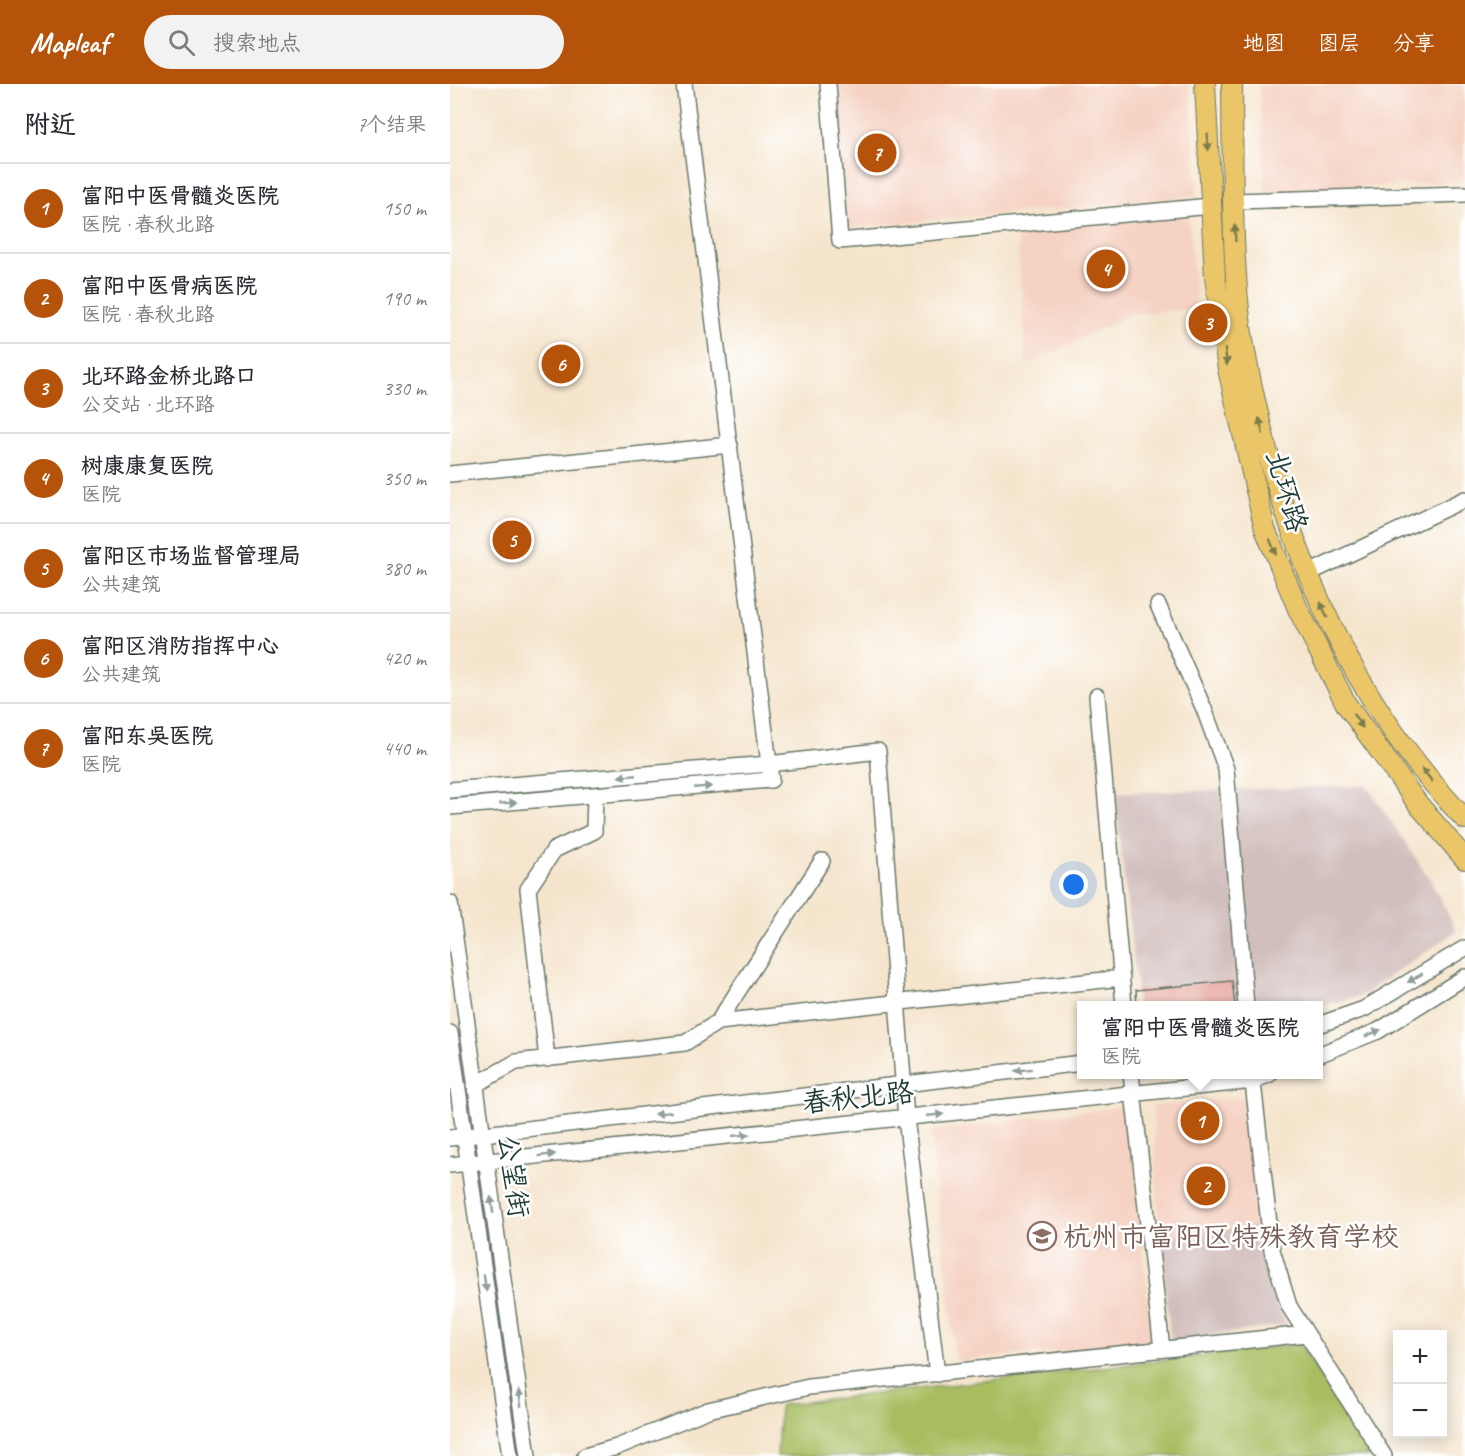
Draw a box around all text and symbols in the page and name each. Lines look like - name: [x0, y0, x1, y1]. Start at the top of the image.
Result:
- search box: [144, 15, 564, 69]
- text: Mapleaf: [30, 25, 108, 60]
- icon: search: [165, 26, 198, 59]
- text: 搜索地点: [213, 29, 301, 57]
- text: 地图: [1243, 30, 1285, 56]
- text: 图层: [1318, 30, 1360, 56]
- text: 分享: [1393, 30, 1435, 56]
- text: 附近: [24, 108, 76, 141]
- text: 7个结果: [357, 112, 426, 137]
- pin: 7: [858, 130, 896, 176]
- one-way arrow: [1203, 133, 1212, 152]
- text: 富阳中医骨髓炎医院: [81, 182, 279, 210]
- text: 1: [39, 196, 48, 221]
- text: 150 m: [383, 196, 426, 221]
- text: 医院 · 春秋北路: [81, 212, 214, 237]
- one-way arrow: [1231, 224, 1240, 243]
- pin: 4: [1086, 246, 1126, 291]
- text: 富阳中医骨病医院: [81, 272, 257, 300]
- text: 2: [39, 286, 48, 311]
- text: 190 m: [383, 286, 426, 311]
- pin: 3: [1188, 300, 1227, 346]
- text: 医院 · 春秋北路: [81, 302, 214, 327]
- pin: 6: [542, 342, 580, 386]
- one-way arrow: [1221, 348, 1230, 367]
- text: 北环路金桥北路口: [81, 362, 257, 390]
- text: 3: [39, 376, 48, 401]
- text: 330 m: [383, 376, 426, 401]
- text: 公交站 · 北环路: [81, 392, 214, 417]
- one-way arrow: [1255, 417, 1265, 435]
- street label: 北环路: [1259, 446, 1315, 536]
- text: 树康康复医院: [81, 452, 213, 480]
- text: 4: [39, 466, 48, 491]
- text: 350 m: [383, 466, 426, 491]
- text: 医院: [81, 482, 121, 507]
- pin: 5: [492, 518, 532, 562]
- one-way arrow: [1268, 538, 1278, 556]
- text: 富阳区市场监督管理局: [81, 542, 301, 570]
- text: 5: [39, 556, 48, 581]
- text: 380 m: [383, 556, 426, 581]
- text: 公共建筑: [81, 572, 161, 597]
- one-way arrow: [1318, 601, 1328, 619]
- text: 富阳区消防指挥中心: [81, 632, 279, 660]
- text: 6: [39, 646, 48, 671]
- text: 420 m: [383, 646, 426, 671]
- text: 公共建筑: [81, 662, 161, 687]
- one-way arrow: [1352, 713, 1364, 729]
- text: 富阳东吴医院: [81, 722, 213, 750]
- text: 7: [39, 736, 48, 761]
- text: 440 m: [383, 736, 426, 761]
- text: 医院: [81, 752, 121, 777]
- one-way arrow: [1420, 767, 1433, 783]
- one-way arrow: [618, 771, 637, 781]
- one-way arrow: [693, 782, 712, 792]
- one-way arrow: [499, 798, 518, 807]
- your location: [1059, 870, 1088, 899]
- one-way arrow: [1407, 973, 1423, 984]
- popup: [1077, 1001, 1323, 1079]
- text: 富阳中医骨髓炎医院: [1101, 1014, 1299, 1042]
- one-way arrow: [1364, 1028, 1382, 1038]
- text: 医院: [1101, 1044, 1141, 1069]
- one-way arrow: [1014, 1065, 1033, 1075]
- street label: 春秋北路: [800, 1074, 916, 1120]
- pin: 1: [1180, 1098, 1220, 1144]
- one-way arrow: [653, 1108, 672, 1117]
- one-way arrow: [926, 1110, 945, 1120]
- one-way arrow: [732, 1130, 751, 1140]
- street label: 公望街: [491, 1132, 537, 1220]
- one-way arrow: [538, 1150, 557, 1160]
- pin: 2: [1186, 1164, 1226, 1208]
- one-way arrow: [488, 1195, 497, 1214]
- place label: 杭州市富阳区特殊教育学校: [1063, 1219, 1399, 1254]
- school or university icon: 杭州市富阳区特殊教育学校: [1026, 1220, 1058, 1252]
- one-way arrow: [481, 1274, 490, 1293]
- map controls: [1393, 1330, 1447, 1438]
- button: +: [1393, 1330, 1447, 1384]
- button: −: [1393, 1384, 1447, 1438]
- one-way arrow: [516, 1388, 525, 1407]

